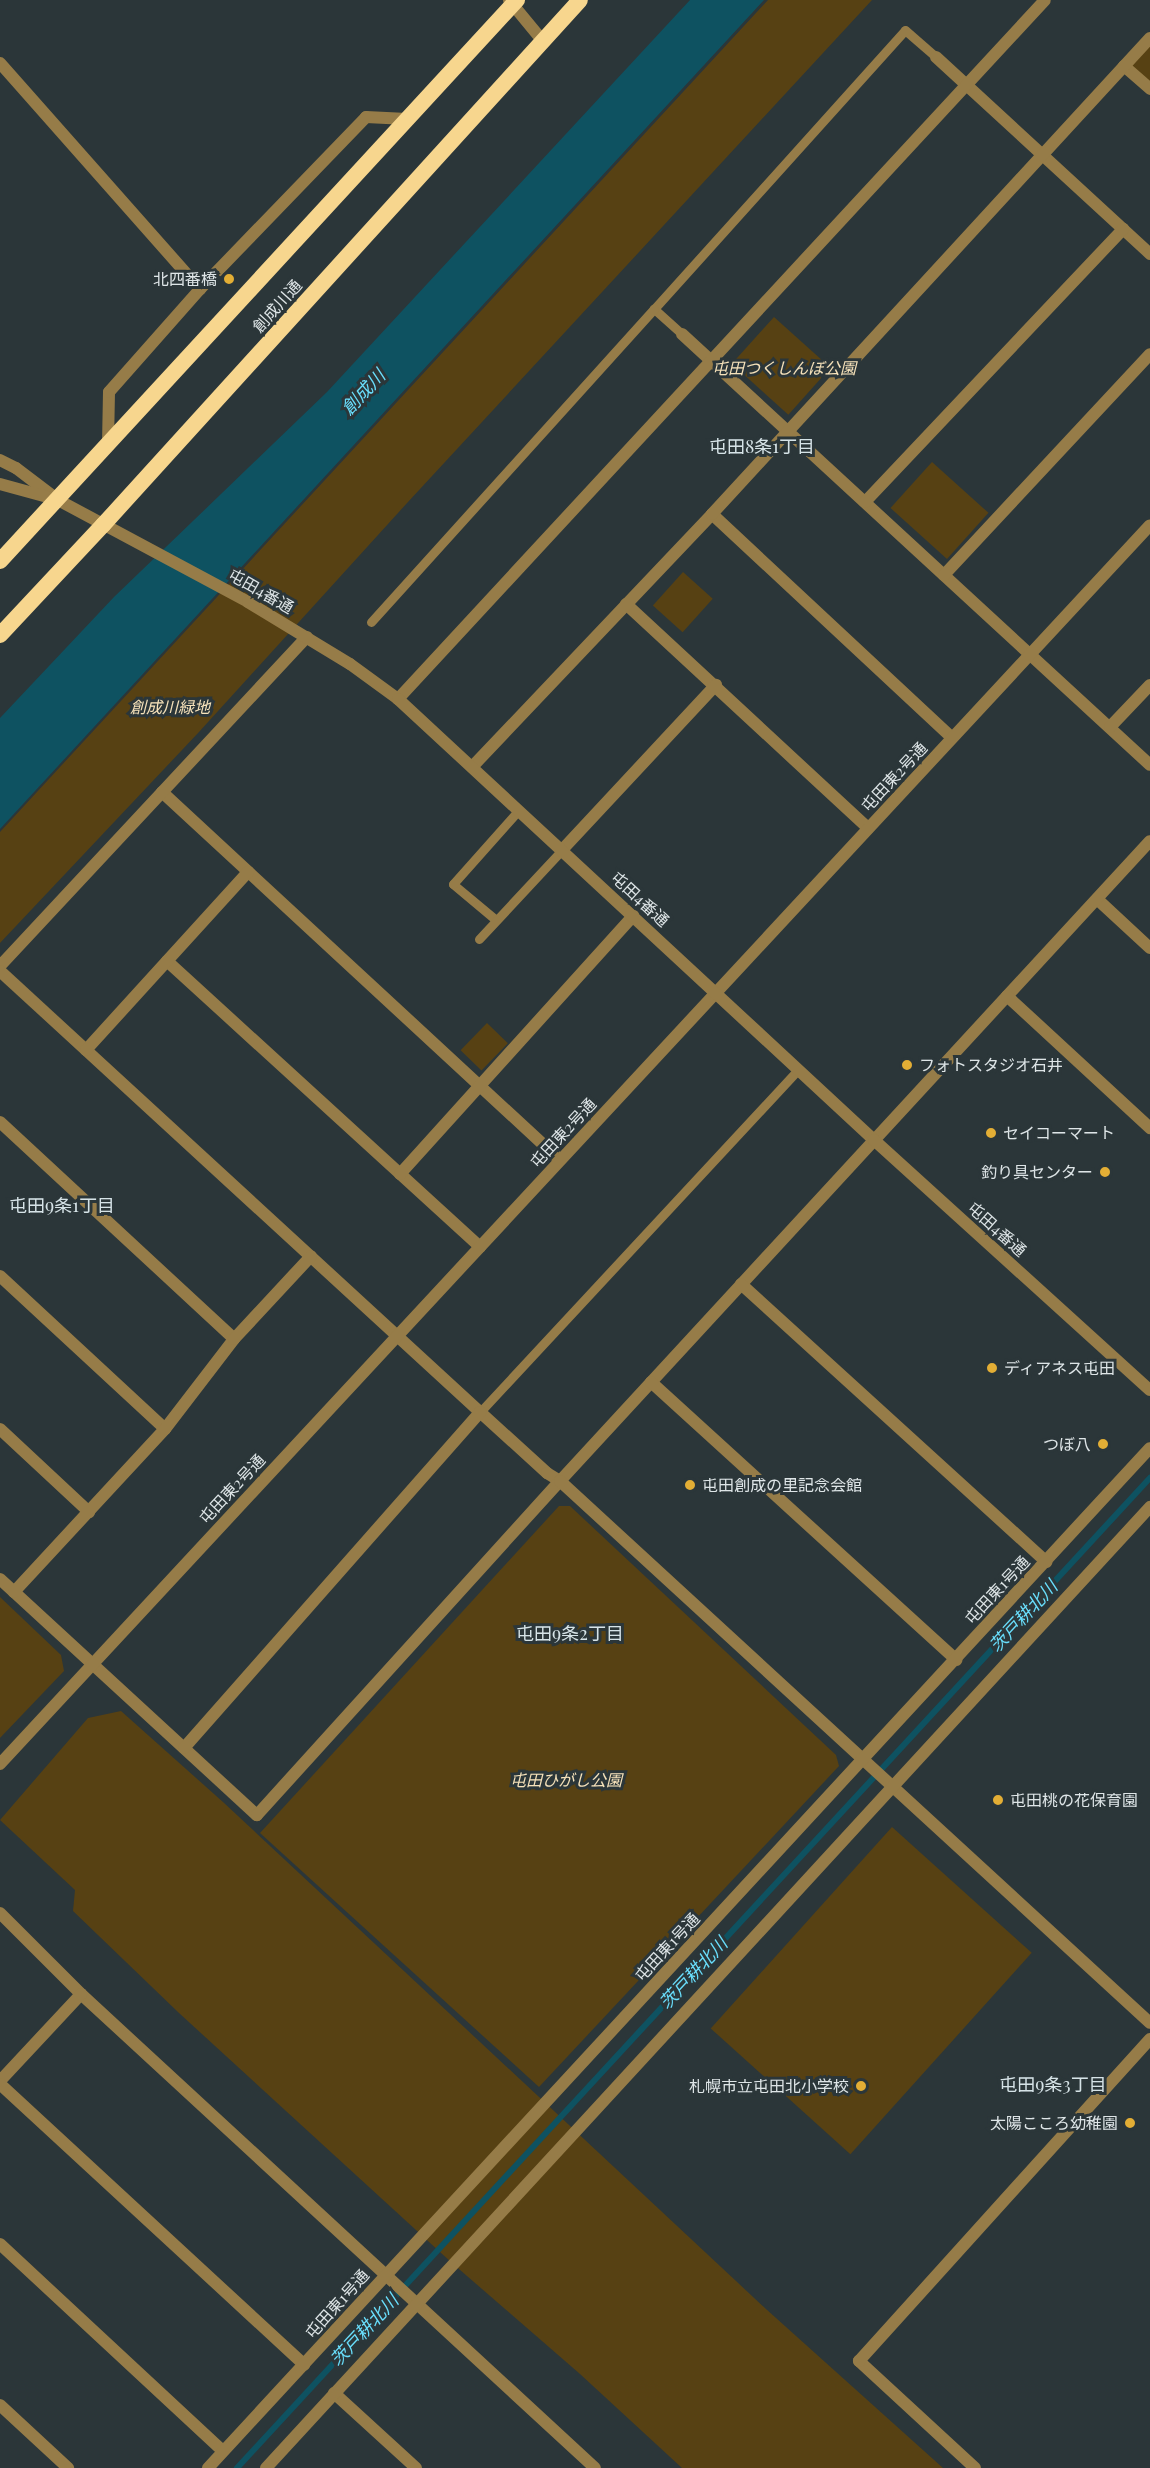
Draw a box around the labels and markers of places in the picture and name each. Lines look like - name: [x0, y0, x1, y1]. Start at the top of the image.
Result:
- place label: 北四番橋: [153, 269, 217, 289]
- marker: 北四番橋: [222, 272, 236, 286]
- place label: フォトスタジオ石井: [919, 1055, 1063, 1075]
- marker: フォトスタジオ石井: [900, 1058, 914, 1072]
- place label: セイコーマート: [1003, 1123, 1115, 1143]
- marker: セイコーマート: [984, 1126, 998, 1140]
- place label: 釣り具センター: [981, 1162, 1093, 1182]
- marker: 釣り具センター: [1098, 1165, 1112, 1179]
- place label: ディアネス屯田: [1004, 1358, 1116, 1378]
- marker: ディアネス屯田: [985, 1361, 999, 1375]
- place label: つぼ八: [1043, 1434, 1091, 1454]
- marker: つぼ八: [1096, 1437, 1110, 1451]
- place label: 屯田創成の里記念会館: [702, 1475, 862, 1495]
- marker: 屯田創成の里記念会館: [683, 1478, 697, 1492]
- place label: 屯田桃の花保育園: [1010, 1790, 1138, 1810]
- marker: 屯田桃の花保育園: [991, 1793, 1005, 1807]
- place label: 札幌市立屯田北小学校: [689, 2076, 849, 2096]
- marker: 札幌市立屯田北小学校: [854, 2079, 868, 2093]
- place label: 太陽こころ幼稚園: [990, 2113, 1118, 2133]
- marker: 太陽こころ幼稚園: [1123, 2116, 1137, 2130]

